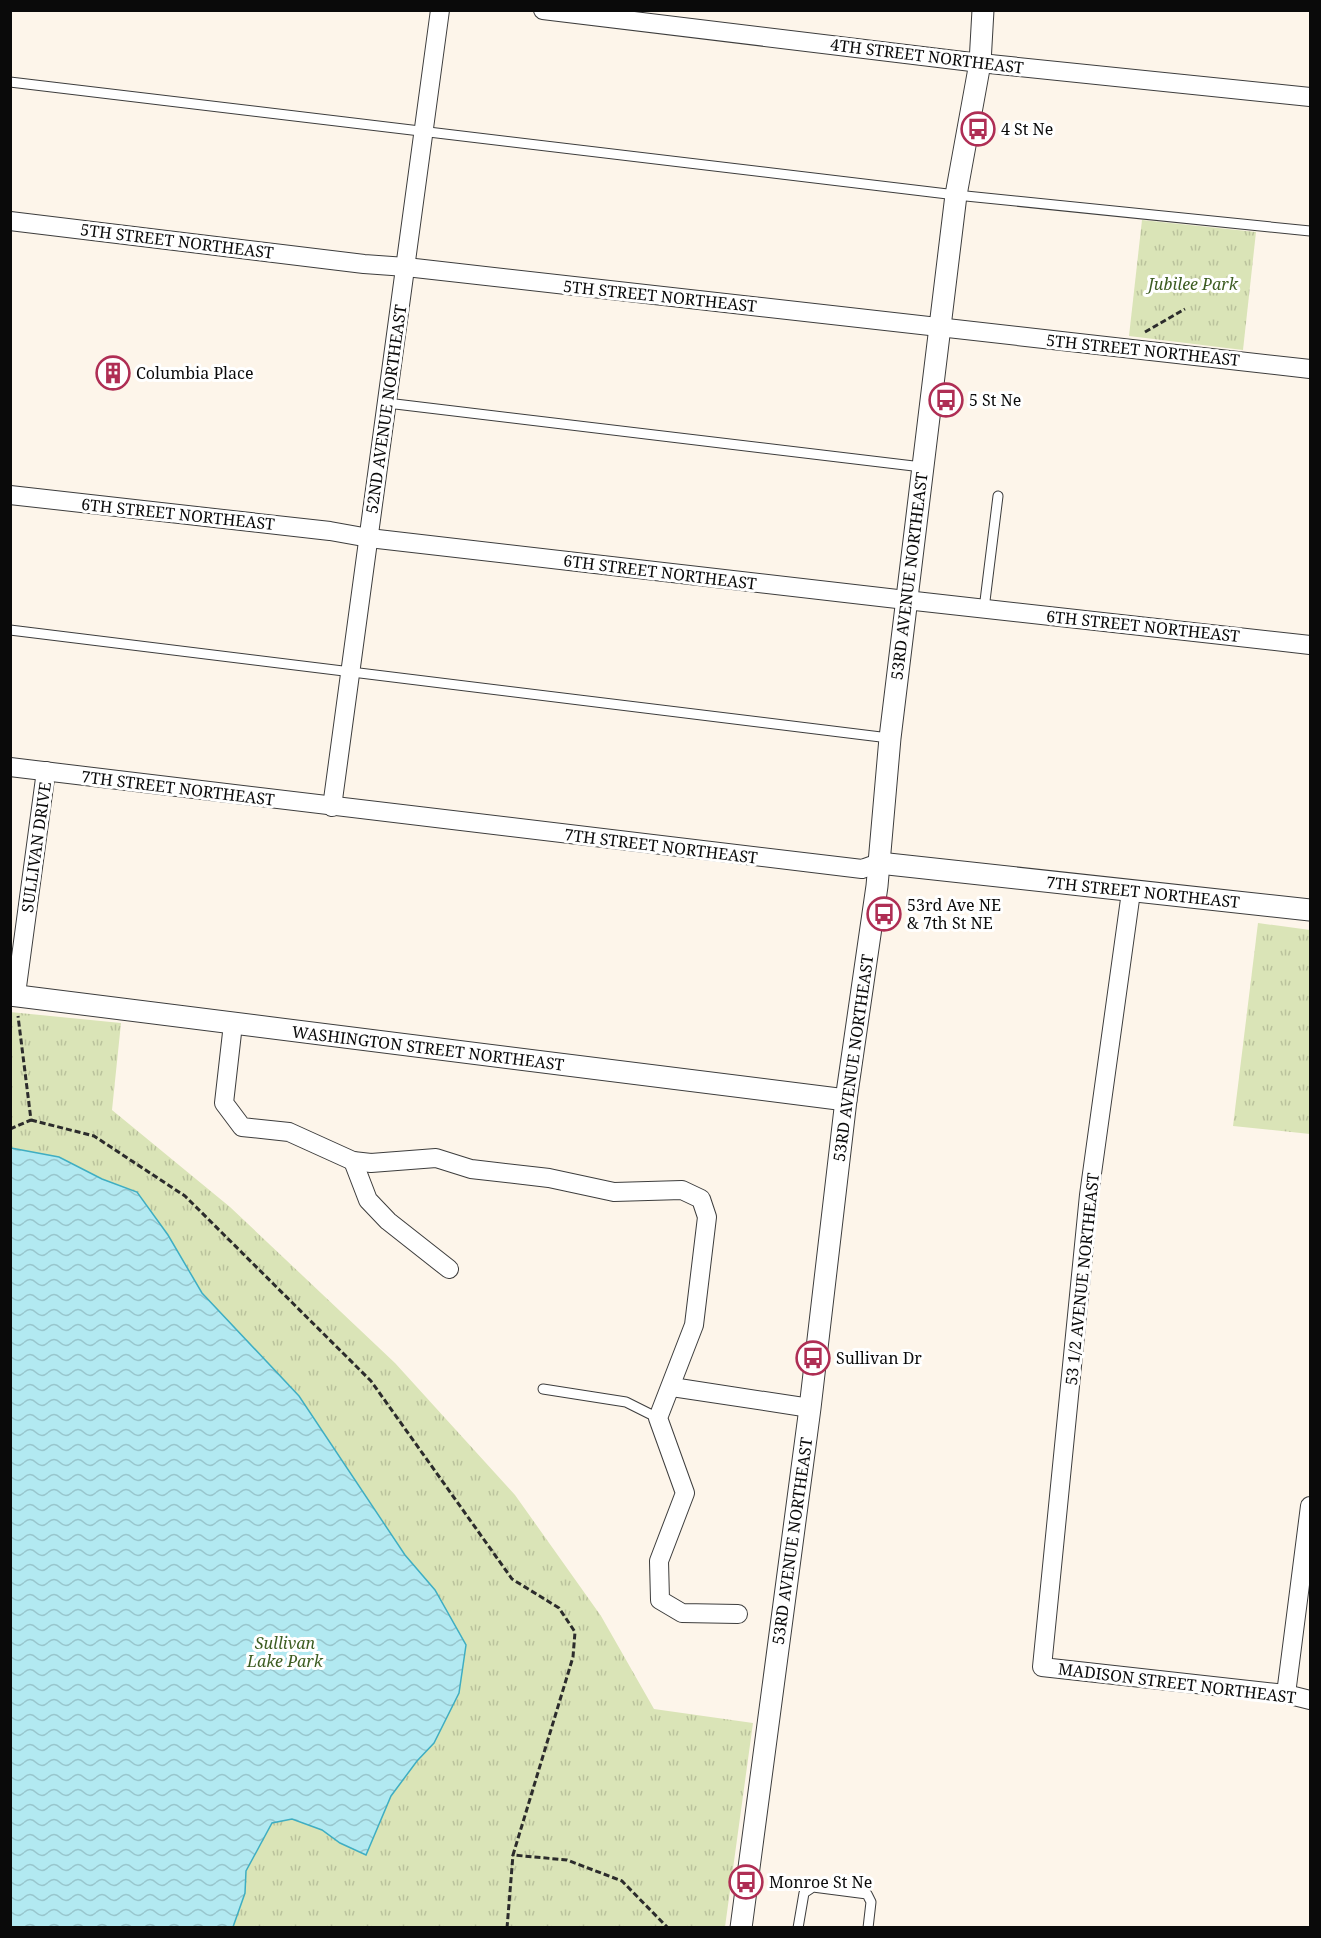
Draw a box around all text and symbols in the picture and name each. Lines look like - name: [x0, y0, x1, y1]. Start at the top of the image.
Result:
- street label: 4TH STREET NORTHEAST: [829, 33, 1025, 79]
- bus stop icon: 4 St Ne: [960, 111, 996, 147]
- place label: 4 St Ne: [1001, 118, 1053, 140]
- street label: 5TH STREET NORTHEAST: [79, 218, 275, 264]
- park label: Jubilee Park: [1145, 273, 1239, 295]
- street label: 5TH STREET NORTHEAST: [562, 275, 758, 317]
- street label: 52ND AVENUE NORTHEAST: [360, 303, 412, 515]
- street label: 5TH STREET NORTHEAST: [1045, 329, 1241, 371]
- building icon: Columbia Place: [95, 355, 131, 391]
- place label: Columbia Place: [136, 362, 253, 384]
- bus stop icon: 5 St Ne: [928, 382, 964, 418]
- place label: 5 St Ne: [969, 389, 1021, 411]
- street label: 53RD AVENUE NORTHEAST: [885, 471, 933, 681]
- street label: 6TH STREET NORTHEAST: [80, 493, 276, 535]
- street label: 6TH STREET NORTHEAST: [562, 549, 758, 595]
- street label: 6TH STREET NORTHEAST: [1045, 605, 1241, 647]
- street label: 7TH STREET NORTHEAST: [80, 765, 276, 811]
- street label: SULLIVAN DRIVE: [16, 780, 56, 914]
- street label: 7TH STREET NORTHEAST: [563, 823, 759, 869]
- street label: 7TH STREET NORTHEAST: [1045, 871, 1241, 913]
- place label: 53rd Ave NE & 7th St NE: [907, 894, 1001, 934]
- bus stop icon: 53rd Ave NE & 7th St NE: [866, 896, 902, 932]
- street label: 53RD AVENUE NORTHEAST: [828, 953, 878, 1163]
- street label: WASHINGTON STREET NORTHEAST: [291, 1020, 566, 1076]
- street label: 53 1/2 AVENUE NORTHEAST: [1060, 1172, 1104, 1386]
- bus stop icon: Sullivan Dr: [795, 1340, 831, 1376]
- place label: Sullivan Dr: [836, 1347, 922, 1369]
- street label: 53RD AVENUE NORTHEAST: [767, 1436, 817, 1646]
- park label: Sullivan Lake Park: [246, 1632, 324, 1672]
- street label: MADISON STREET NORTHEAST: [1057, 1657, 1297, 1709]
- bus stop icon: Monroe St Ne: [728, 1864, 764, 1900]
- place label: Monroe St Ne: [769, 1871, 872, 1893]

